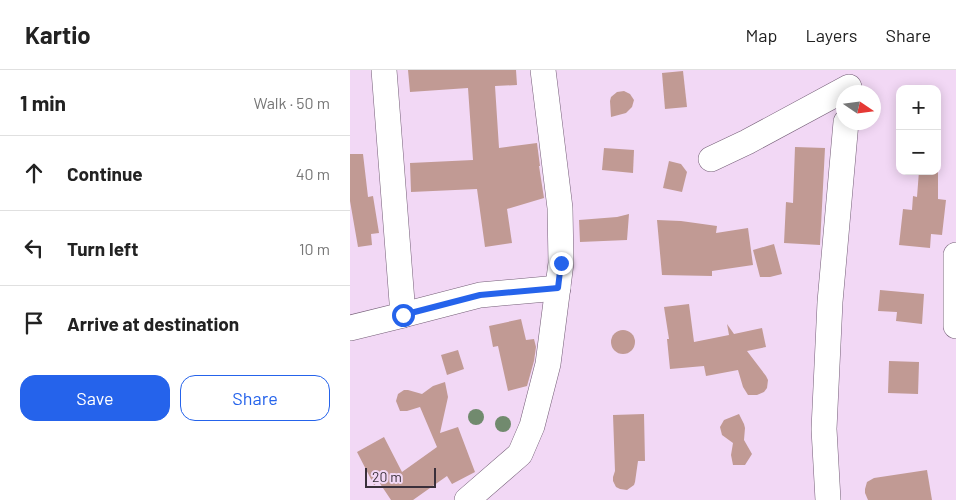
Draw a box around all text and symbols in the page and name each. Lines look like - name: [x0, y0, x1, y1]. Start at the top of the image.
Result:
- text: Kartio: [25, 20, 91, 49]
- text: Map: [745, 24, 777, 46]
- text: Layers: [805, 24, 858, 46]
- text: Share: [886, 24, 931, 46]
- north arrow: [836, 85, 881, 130]
- map controls: [896, 85, 941, 175]
- button: +: [896, 85, 941, 130]
- text: 1 min: [20, 90, 66, 115]
- text: Walk · 50 m: [253, 93, 330, 112]
- button: −: [896, 130, 941, 175]
- icon: ahead: [20, 159, 48, 187]
- text: Continue: [67, 162, 143, 185]
- text: 40 m: [296, 164, 330, 183]
- icon: left: [20, 234, 48, 262]
- text: Turn left: [67, 237, 138, 260]
- text: 10 m: [299, 239, 330, 258]
- route end: [550, 252, 573, 275]
- route start: [392, 304, 415, 327]
- icon: arrive: [20, 309, 48, 337]
- text: Arrive at destination: [67, 312, 239, 335]
- button: Save: [20, 375, 170, 421]
- button: Share: [180, 375, 330, 421]
- scale bar: [365, 465, 436, 488]
- text: 20 m: [372, 468, 402, 485]

